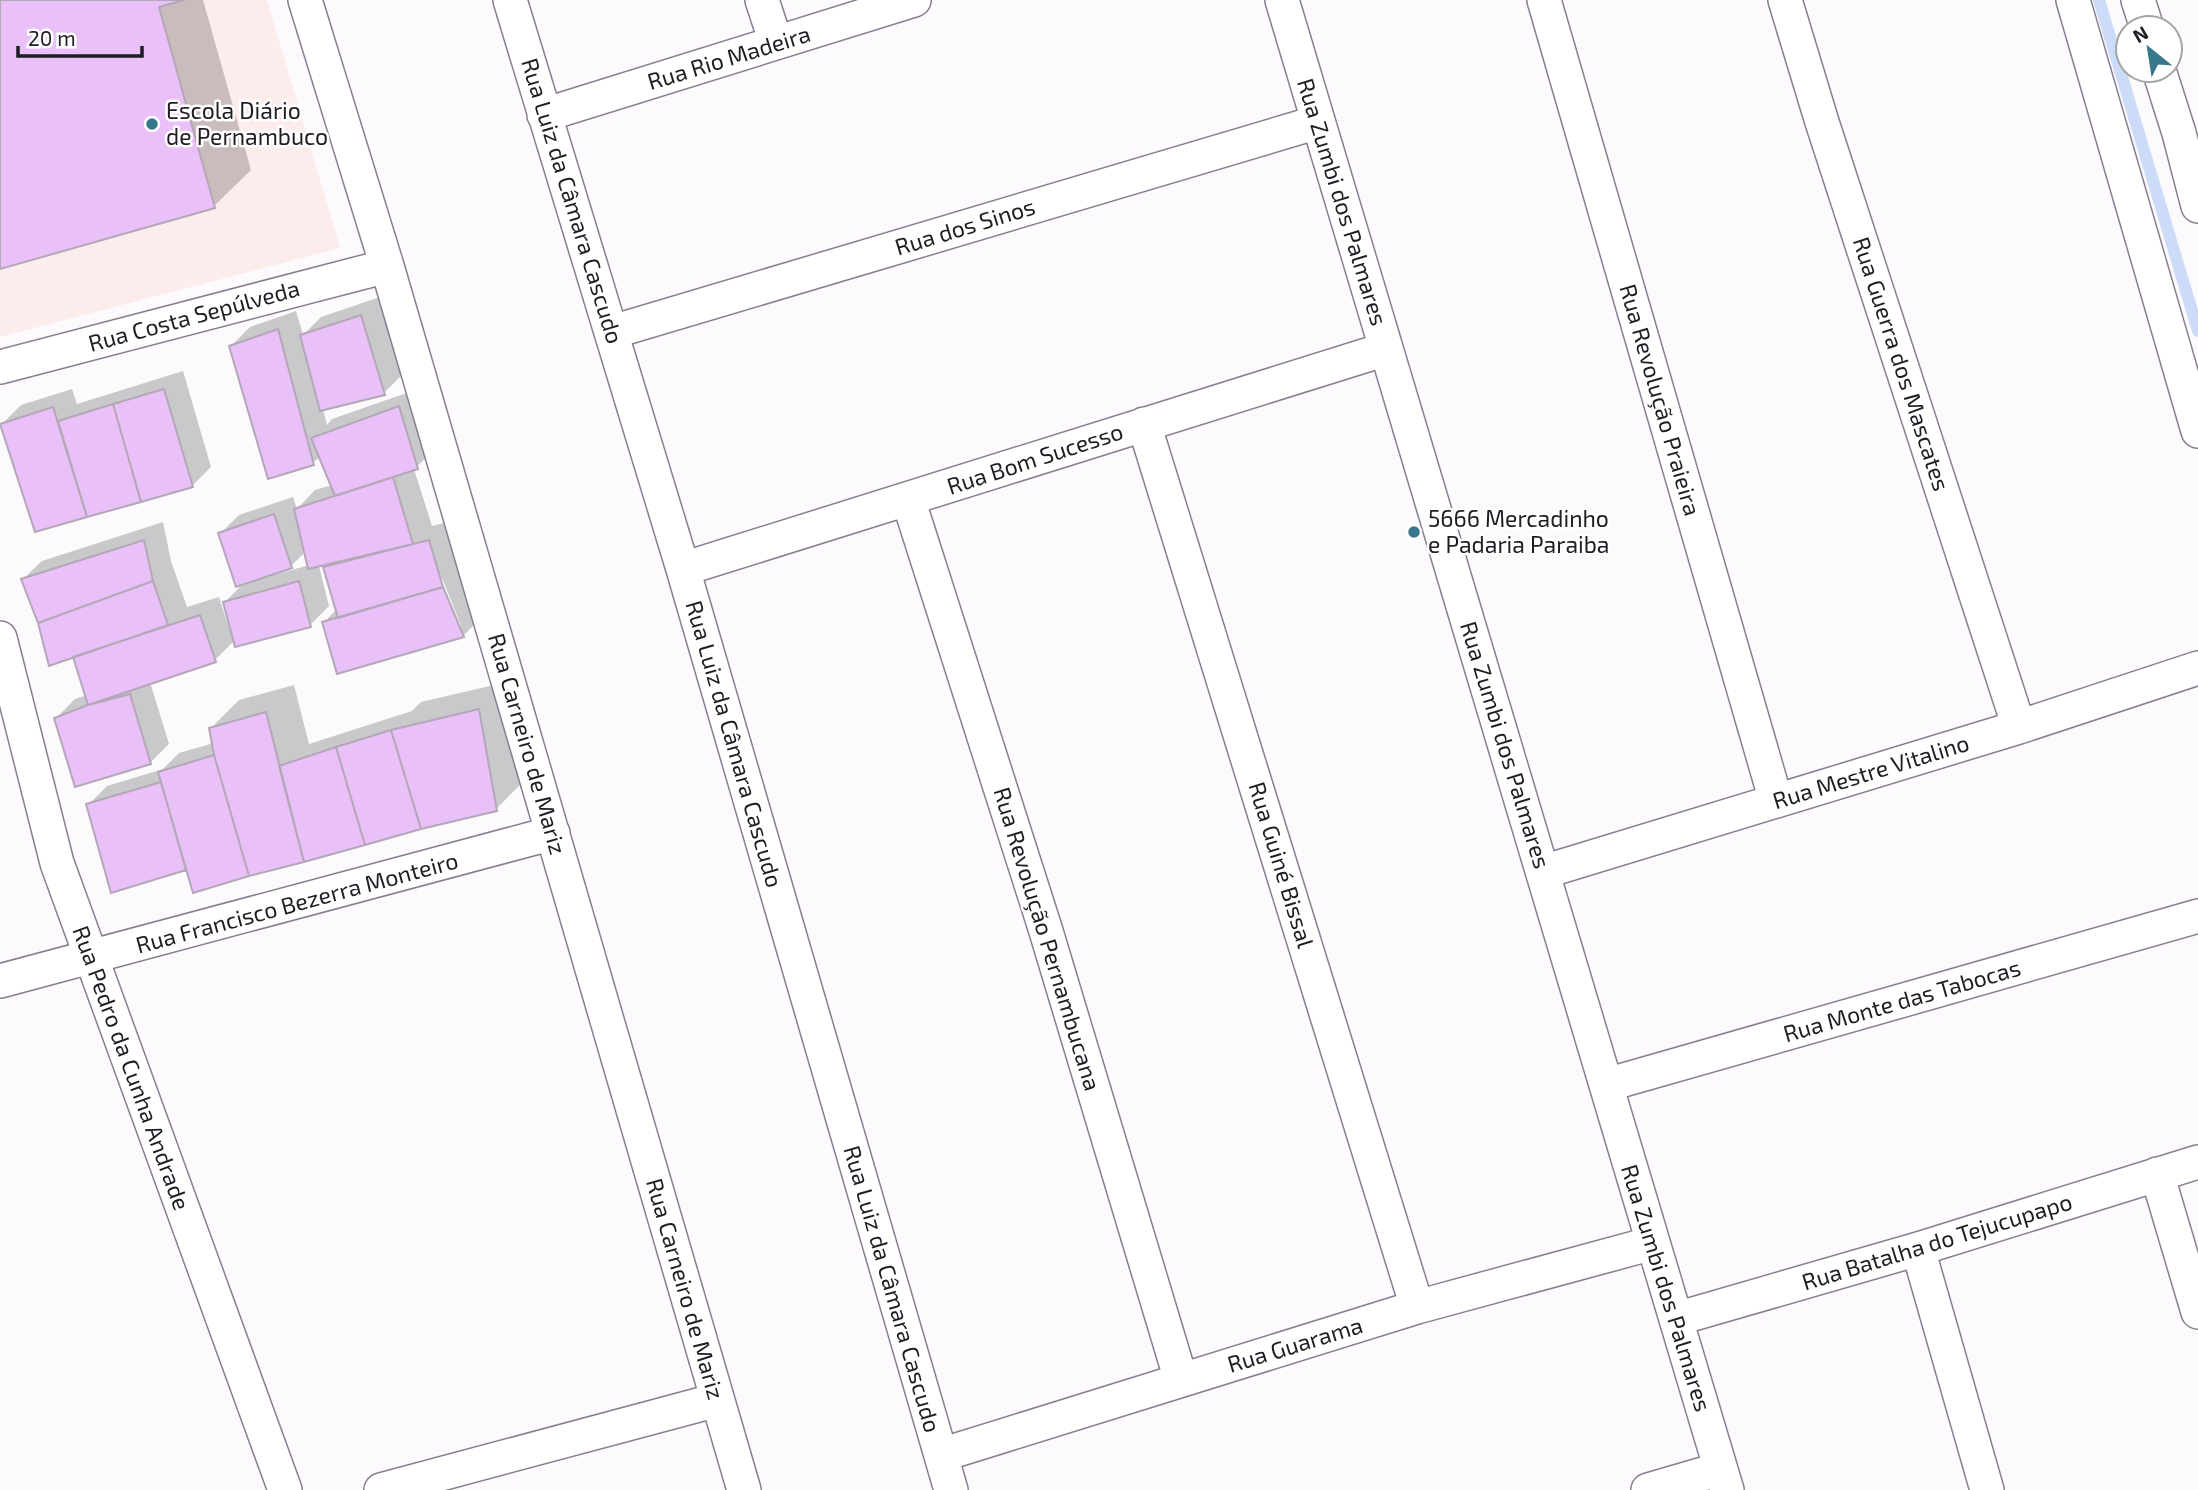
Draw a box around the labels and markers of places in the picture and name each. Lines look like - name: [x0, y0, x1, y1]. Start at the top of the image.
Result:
- place label: Escola Diário de Pernambuco: [166, 96, 328, 150]
- marker: Escola Diário de Pernambuco: [144, 116, 160, 132]
- place label: 5666 Mercadinho e Padaria Paraiba: [1428, 504, 1609, 558]
- marker: 5666 Mercadinho e Padaria Paraiba: [1406, 524, 1422, 540]

